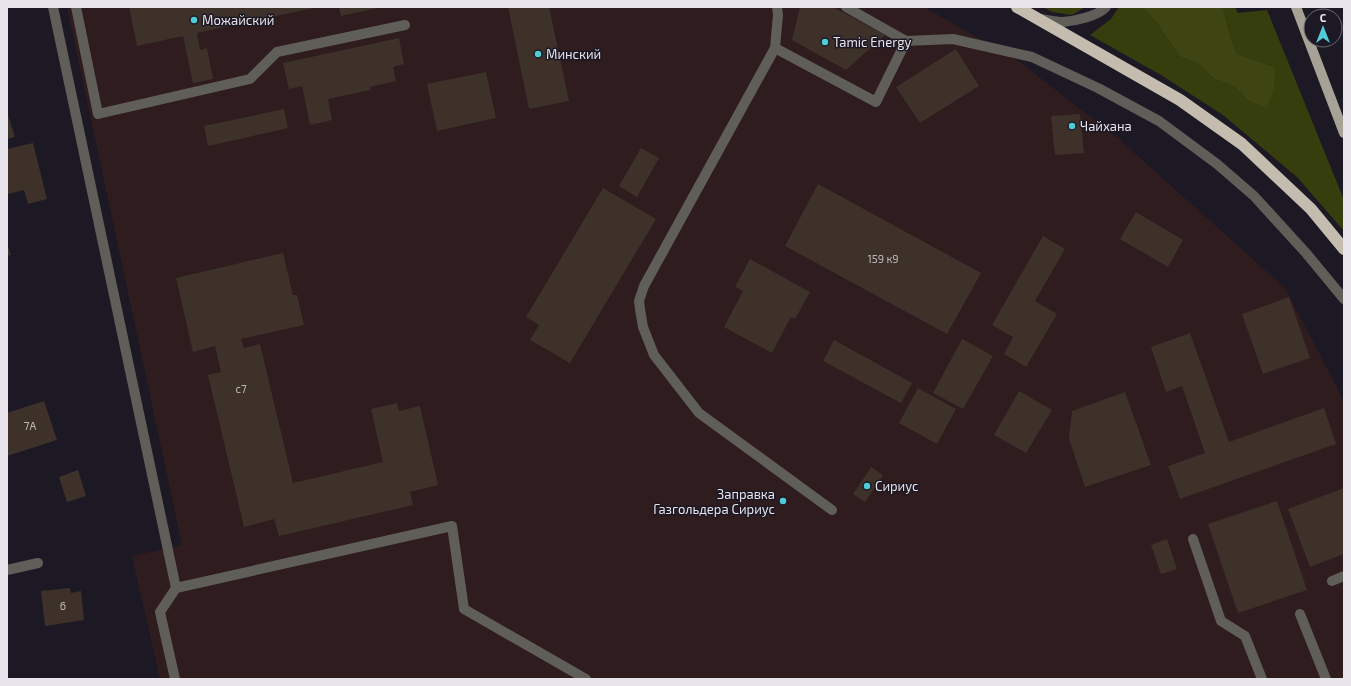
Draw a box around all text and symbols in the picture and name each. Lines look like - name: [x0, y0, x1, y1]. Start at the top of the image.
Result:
- north arrow: [1303, 8, 1343, 48]
- text: С: [1320, 11, 1327, 24]
- place label: Можайский: [202, 12, 274, 28]
- marker: Можайский: [189, 15, 199, 25]
- place label: Tamic Energy: [833, 34, 912, 50]
- marker: Tamic Energy: [820, 37, 830, 47]
- place label: Минский: [546, 46, 601, 62]
- marker: Минский: [533, 49, 543, 59]
- place label: Чайхана: [1080, 118, 1132, 134]
- marker: Чайхана: [1067, 121, 1077, 131]
- house number: 159 к9: [867, 252, 899, 265]
- house number: с7: [235, 382, 247, 395]
- house number: 7А: [24, 419, 36, 432]
- place label: Сириус: [875, 478, 919, 494]
- marker: Сириус: [862, 481, 872, 491]
- place label: Заправка Газгольдера Сириус: [653, 486, 775, 517]
- marker: Заправка Газгольдера Сириус: [778, 496, 788, 506]
- house number: 6: [60, 599, 66, 612]

